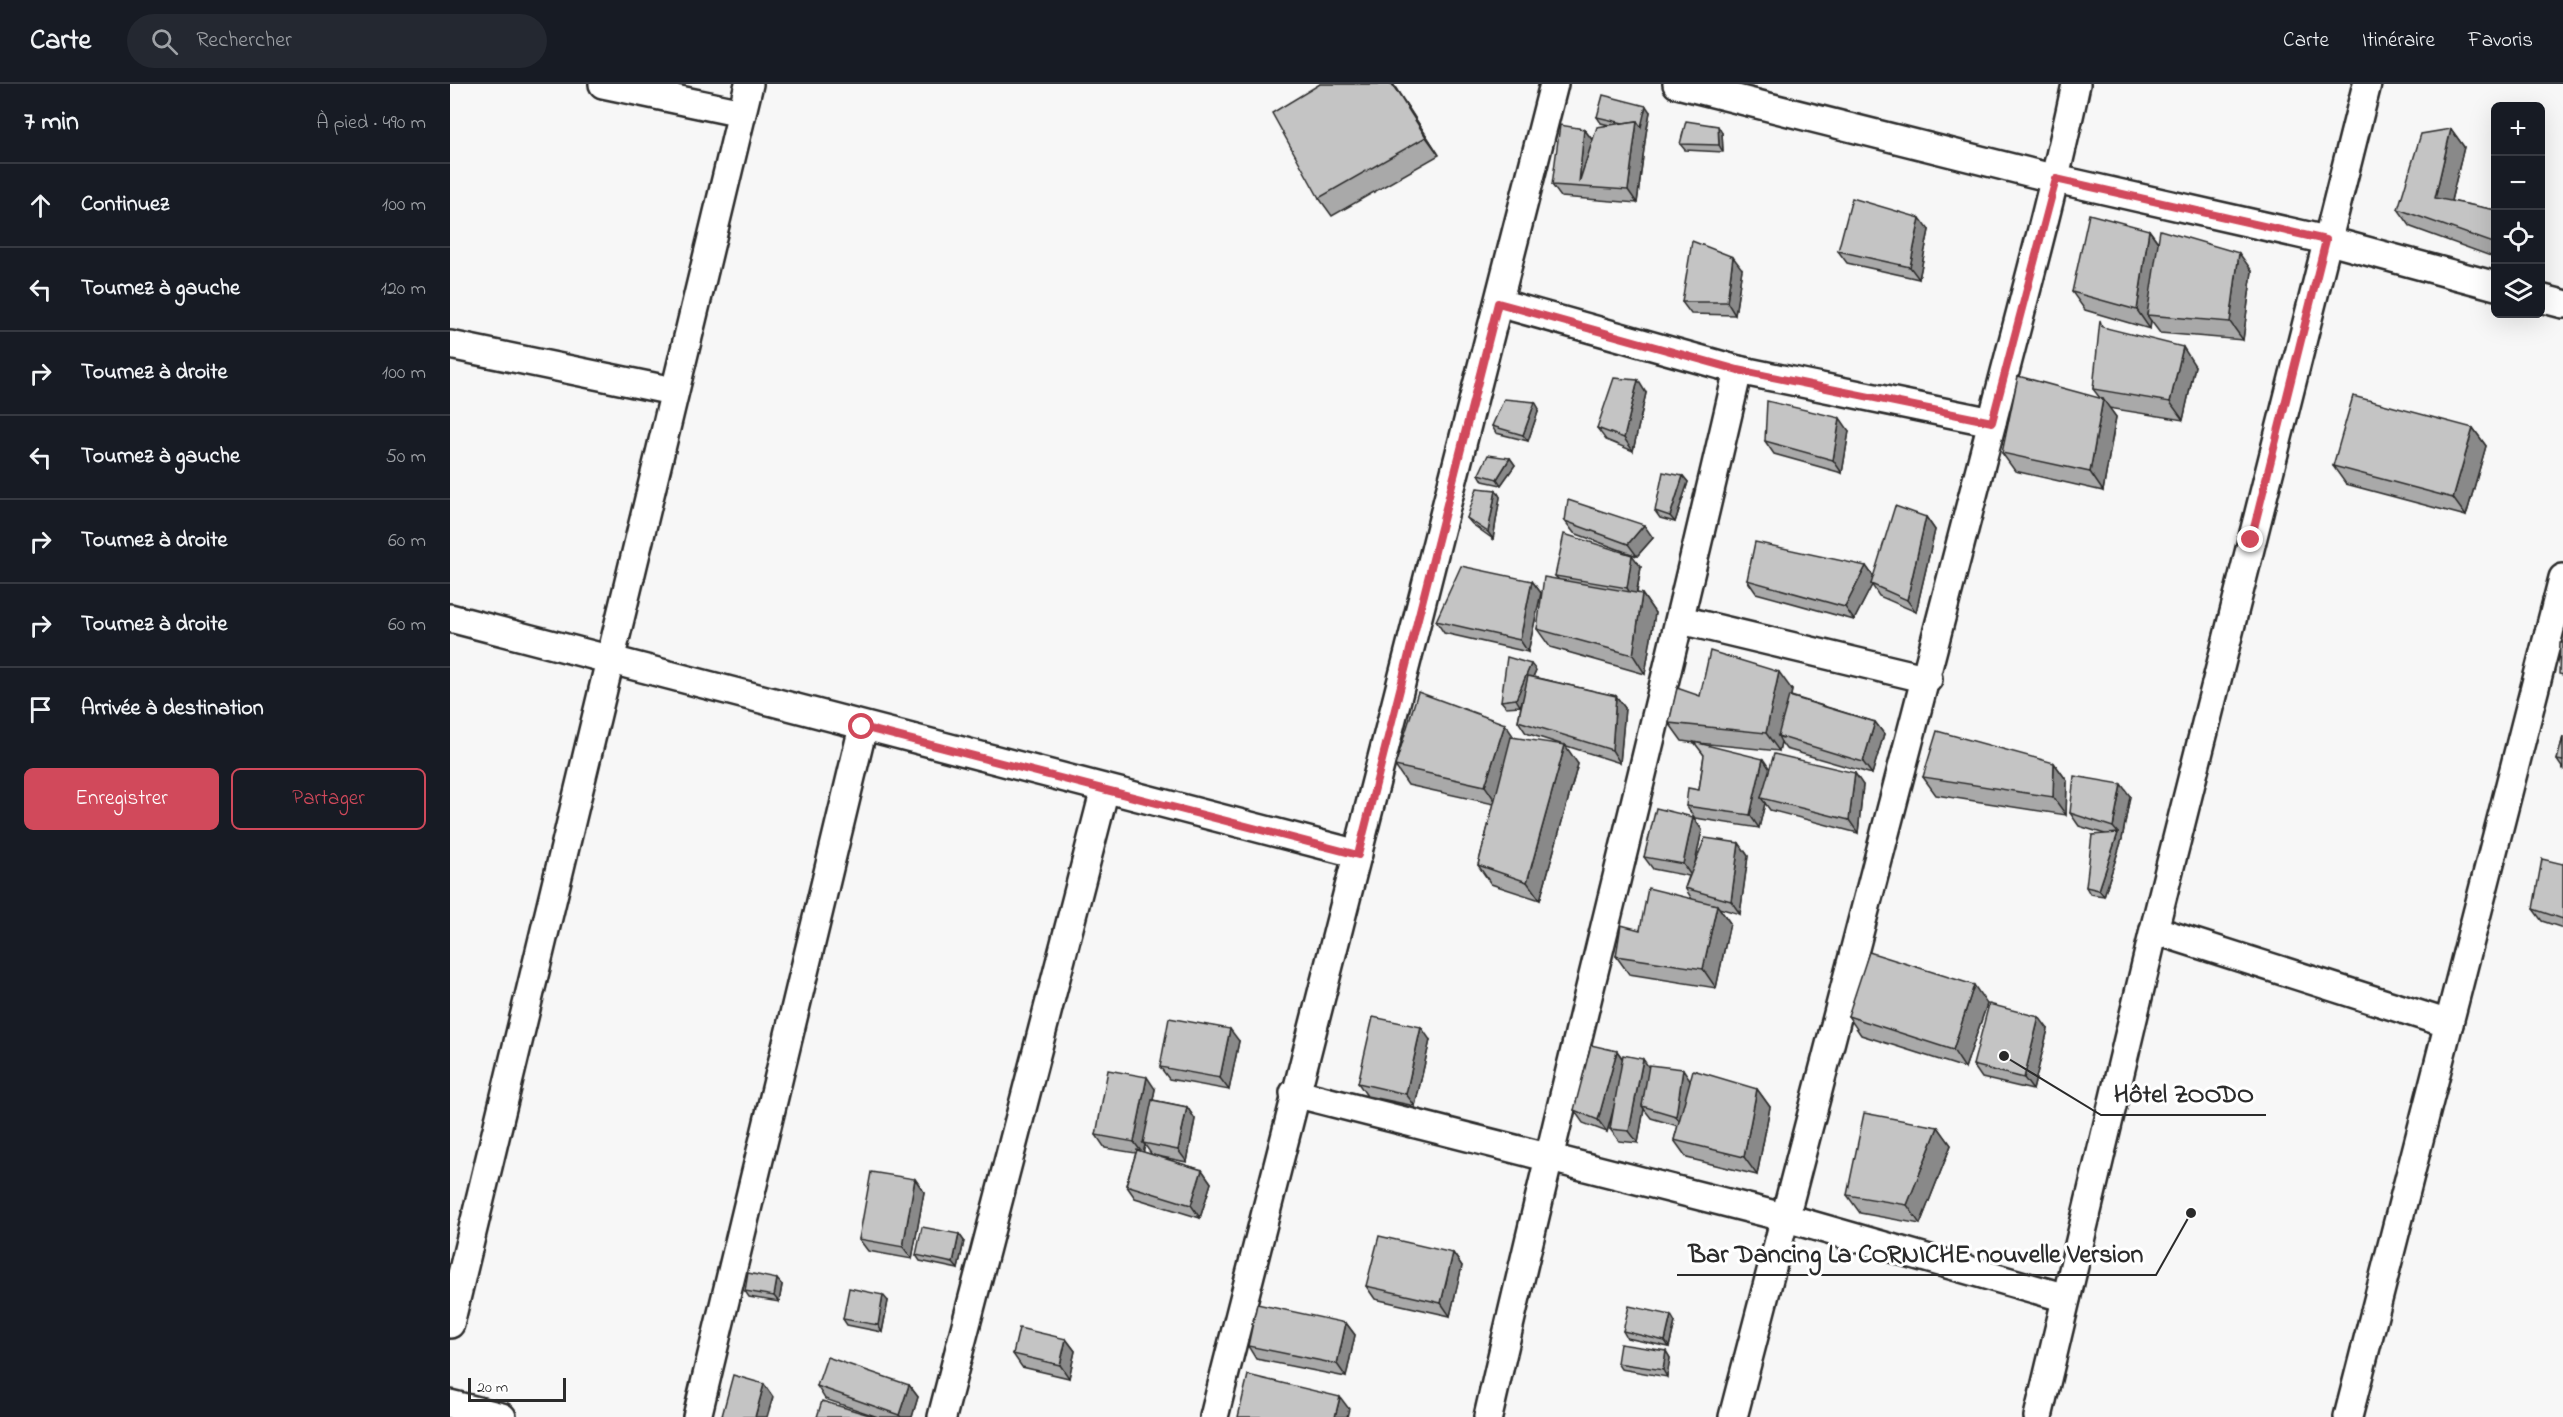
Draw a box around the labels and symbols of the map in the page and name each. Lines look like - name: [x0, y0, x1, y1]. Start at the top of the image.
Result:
- route end: [2237, 526, 2263, 552]
- route start: [848, 713, 874, 739]
- callout: Hôtel ZOODO: [2101, 1071, 2266, 1115]
- text: Hôtel ZOODO: [2114, 1077, 2254, 1115]
- callout: Bar Dancing La CORNICHE nouvelle Version: [1677, 1231, 2156, 1275]
- text: Bar Dancing La CORNICHE nouvelle Version: [1688, 1237, 2144, 1276]
- scale bar: [468, 1375, 566, 1402]

